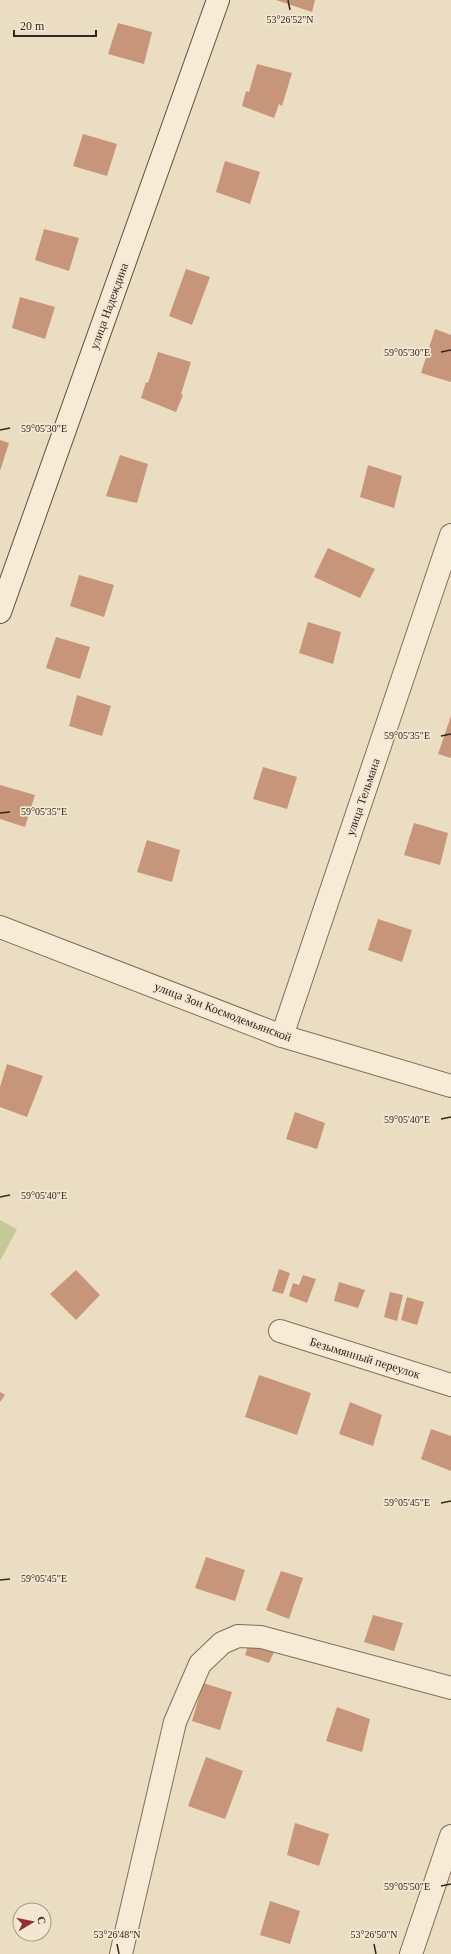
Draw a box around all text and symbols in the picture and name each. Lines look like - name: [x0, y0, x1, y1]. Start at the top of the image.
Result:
- scale bar: [14, 12, 96, 38]
- text: 53°26'52"N: [266, 14, 314, 25]
- text: 20 m: [20, 19, 45, 33]
- street label: улица Надеждина: [87, 260, 131, 351]
- text: 59°05'30"E: [384, 347, 430, 358]
- text: 59°05'30"E: [21, 423, 67, 434]
- text: 59°05'35"E: [384, 730, 430, 741]
- street label: улица Тельмана: [343, 756, 383, 838]
- text: 59°05'35"E: [21, 806, 67, 817]
- street label: улица Зои Космодемьянской: [152, 979, 294, 1045]
- text: 59°05'40"E: [384, 1114, 430, 1125]
- text: 59°05'40"E: [21, 1190, 67, 1201]
- street label: Безымянный переулок: [308, 1335, 422, 1382]
- text: 59°05'45"E: [384, 1497, 430, 1508]
- text: 59°05'45"E: [21, 1573, 67, 1584]
- text: 59°05'50"E: [384, 1881, 430, 1892]
- north arrow: [12, 1902, 52, 1942]
- text: С: [35, 1915, 48, 1925]
- text: 53°26'48"N: [93, 1929, 141, 1940]
- text: 53°26'50"N: [350, 1929, 398, 1940]

